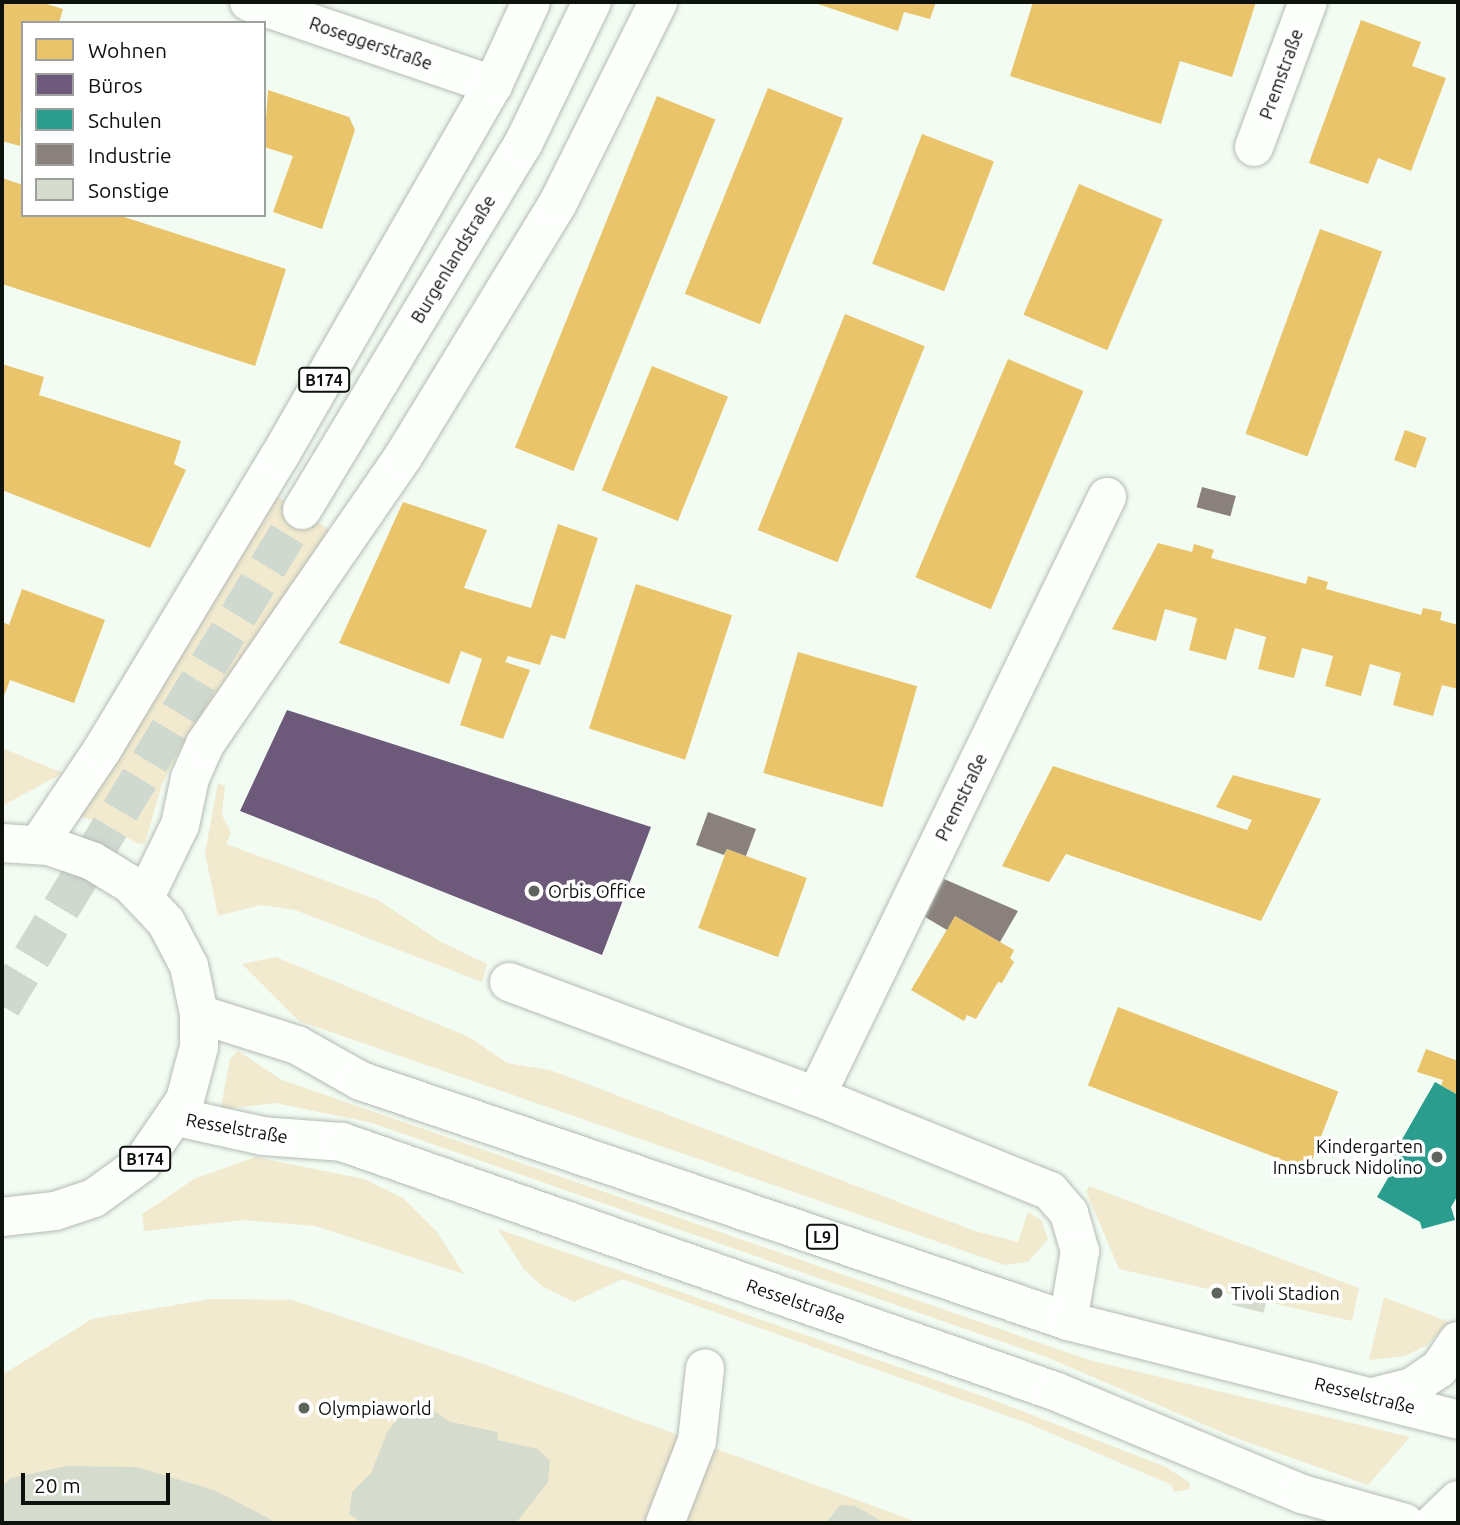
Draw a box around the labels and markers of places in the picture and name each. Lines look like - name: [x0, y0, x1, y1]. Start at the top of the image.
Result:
- place label: Orbis Office: [548, 880, 646, 902]
- marker: Orbis Office: [526, 883, 542, 899]
- place label: Kindergarten Innsbruck Nidolino: [1273, 1136, 1423, 1178]
- marker: Kindergarten Innsbruck Nidolino: [1429, 1149, 1445, 1165]
- place label: Tivoli Stadion: [1231, 1282, 1340, 1304]
- marker: Tivoli Stadion: [1209, 1285, 1225, 1301]
- place label: Olympiaworld: [318, 1397, 432, 1419]
- marker: Olympiaworld: [296, 1400, 312, 1416]

